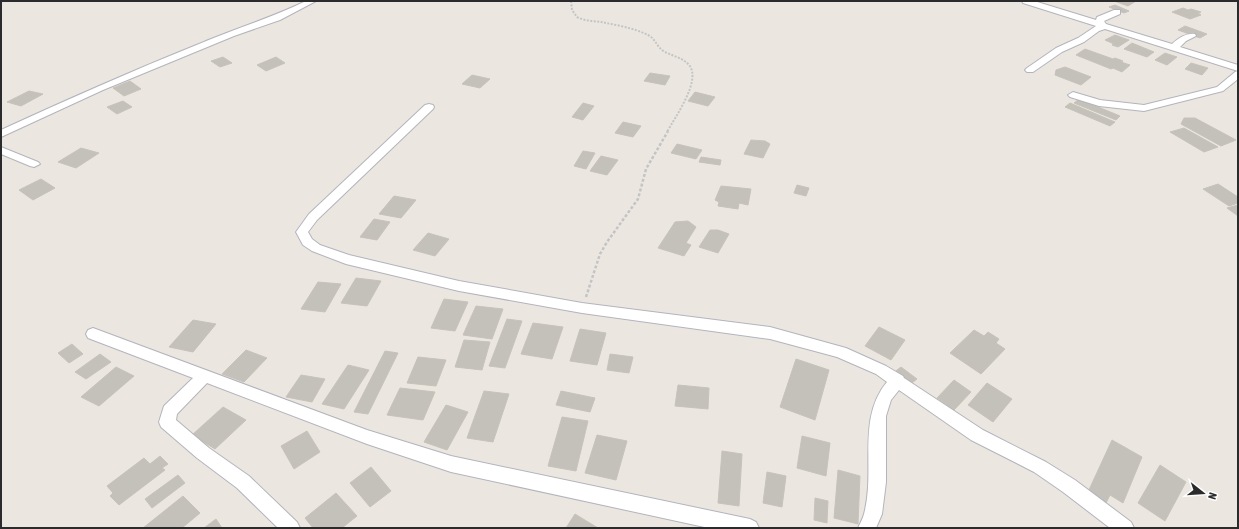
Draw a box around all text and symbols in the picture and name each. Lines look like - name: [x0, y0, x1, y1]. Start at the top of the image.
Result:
- north arrow: [1183, 473, 1223, 513]
- text: N: [1206, 491, 1219, 501]

